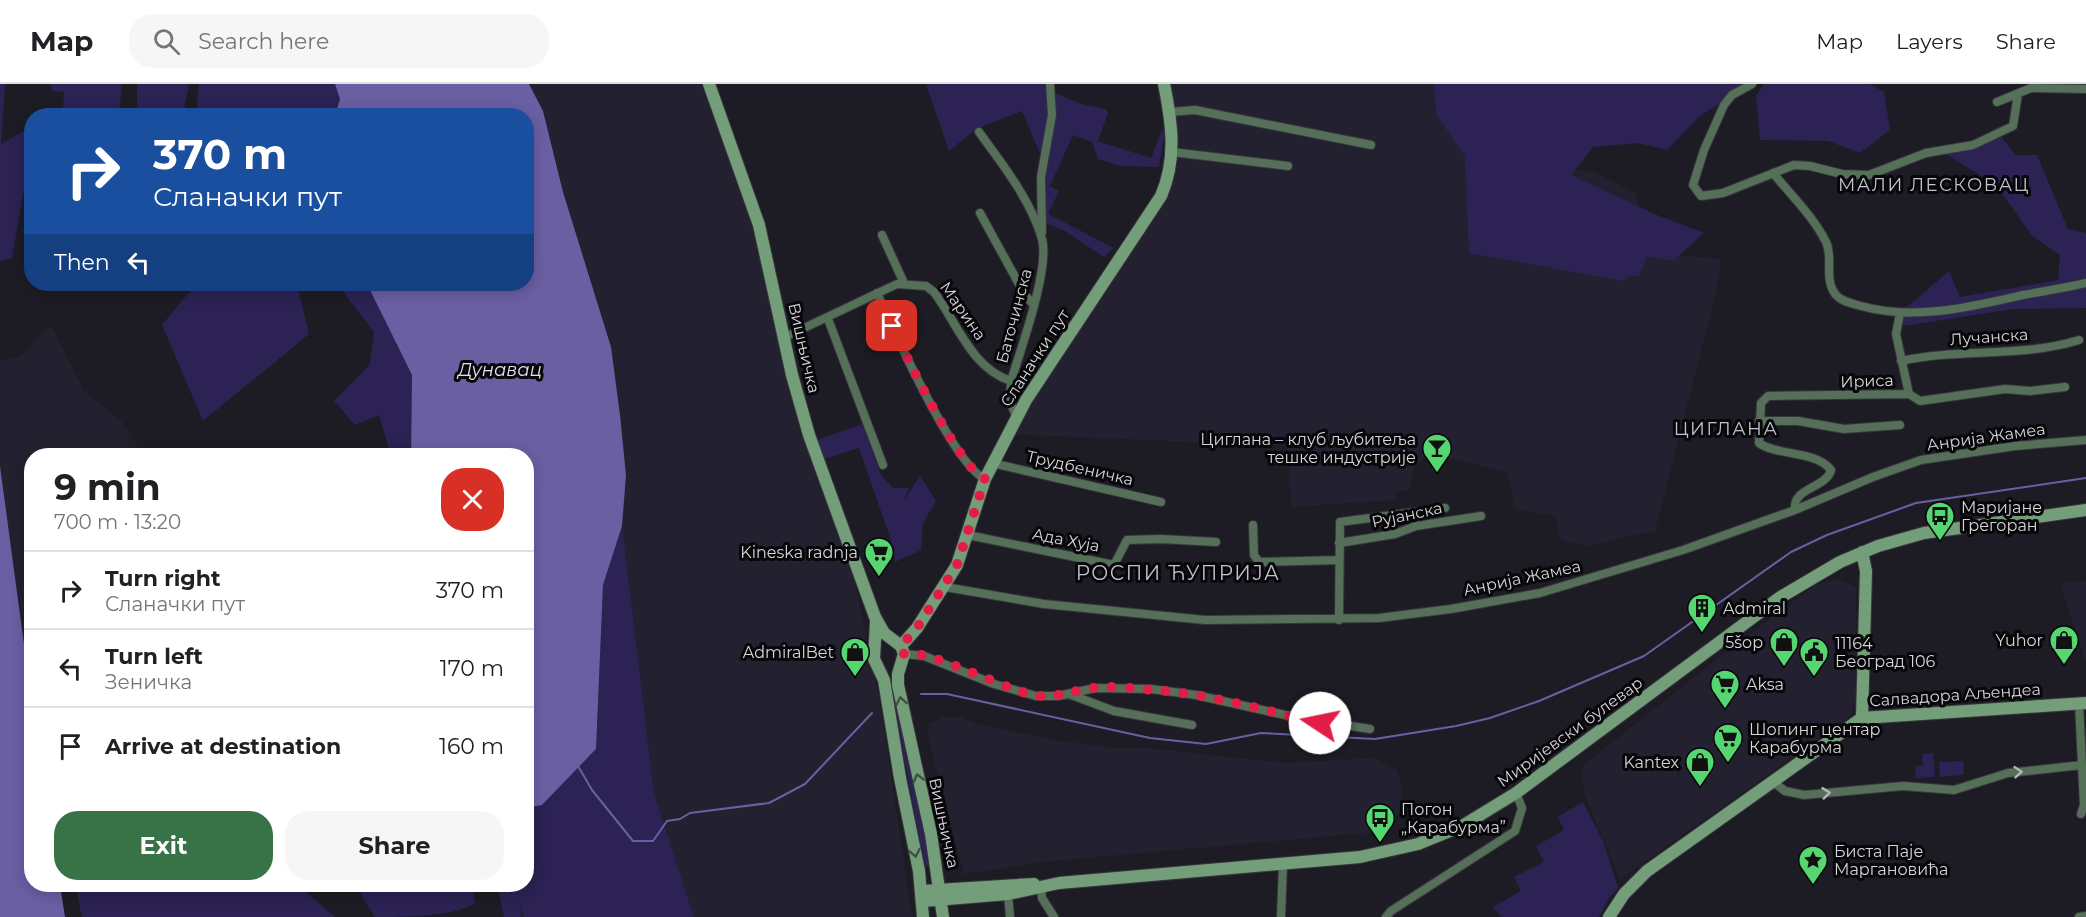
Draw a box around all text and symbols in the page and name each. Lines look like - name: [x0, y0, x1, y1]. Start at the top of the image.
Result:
- search box: [129, 14, 549, 68]
- text: Map: [30, 24, 93, 58]
- icon: search: [150, 25, 183, 58]
- text: Search here: [198, 28, 329, 55]
- text: Map: [1816, 29, 1863, 54]
- text: Layers: [1896, 29, 1963, 54]
- text: Share: [1996, 29, 2056, 54]
- text: 370 m: [153, 128, 287, 180]
- icon: right: [54, 132, 132, 210]
- district label: МАЛИ ЛЕСКОВАЦ: [1838, 174, 2030, 196]
- text: Сланачки пут: [153, 180, 342, 213]
- icon: left: [122, 246, 155, 279]
- text: Then: [54, 249, 110, 276]
- street label: Баточинска: [992, 267, 1036, 365]
- street label: Марина: [936, 278, 990, 344]
- pin: [866, 300, 917, 351]
- street label: Вишњичка: [784, 301, 824, 395]
- street label: Сланачки пут: [997, 306, 1074, 410]
- icon: arrive: [875, 309, 908, 342]
- street label: Лучанска: [1949, 325, 2029, 349]
- water label: Дунавац: [456, 359, 542, 381]
- street label: Ириса: [1840, 371, 1894, 391]
- district label: ЦИГЛАНА: [1674, 418, 1778, 440]
- street label: Анрија Жамеа: [1926, 419, 2046, 455]
- place label: Циглана – клуб љубитеља тешке индустрије: [1200, 430, 1416, 467]
- bar icon: Циглана – клуб љубитеља тешке индустрије: [1421, 432, 1453, 474]
- street label: Трудбеничка: [1025, 446, 1135, 490]
- text: 9 min: [54, 465, 161, 509]
- button: close: [441, 468, 504, 531]
- street label: Рујанска: [1370, 498, 1444, 532]
- place label: Маријане Грегоран: [1961, 498, 2042, 535]
- bus stop icon: Маријане Грегоран: [1924, 500, 1956, 542]
- text: 700 m · 13:20: [54, 510, 181, 534]
- street label: Ада Хуја: [1031, 524, 1101, 556]
- supermarket icon: Kineska radnja: [863, 536, 895, 578]
- place label: Kineska radnja: [740, 543, 858, 562]
- street label: Анрија Жамеа: [1462, 556, 1582, 600]
- district label: РОСПИ ЋУПРИЈА: [1076, 561, 1280, 585]
- text: Turn right: [105, 565, 220, 592]
- icon: right: [54, 574, 87, 607]
- text: 370 m: [436, 577, 504, 604]
- text: Сланачки пут: [105, 592, 245, 616]
- building icon: Admiral: [1686, 592, 1718, 634]
- place label: Admiral: [1723, 599, 1786, 618]
- shop icon: Yuhor: [2048, 624, 2080, 666]
- shop icon: 5šop: [1768, 626, 1800, 668]
- place label: Yuhor: [1995, 631, 2043, 650]
- place label: 5šop: [1725, 633, 1763, 652]
- place label: 11164 Београд 106: [1835, 634, 1936, 671]
- shop icon: AdmiralBet: [839, 636, 871, 678]
- public building icon: 11164 Београд 106: [1798, 636, 1830, 678]
- text: Turn left: [105, 643, 203, 670]
- place label: AdmiralBet: [743, 643, 834, 662]
- icon: left: [54, 652, 87, 685]
- text: 170 m: [440, 655, 504, 682]
- supermarket icon: Aksa: [1709, 668, 1741, 710]
- text: Зеничка: [105, 670, 192, 694]
- street label: Миријевски булевар: [1494, 673, 1646, 791]
- place label: Aksa: [1746, 675, 1784, 694]
- street label: Салвадора Аљендеа: [1869, 680, 2041, 710]
- position arrow: [1288, 691, 1352, 755]
- one-way arrow: [895, 697, 908, 707]
- place label: Шопинг центар Карабурма: [1749, 720, 1881, 757]
- supermarket icon: Шопинг центар Карабурма: [1712, 722, 1744, 764]
- icon: arrive: [54, 730, 87, 763]
- text: Arrive at destination: [105, 733, 341, 760]
- text: 160 m: [439, 733, 504, 760]
- shop icon: Kantex: [1684, 746, 1716, 788]
- place label: Kantex: [1623, 753, 1679, 772]
- one-way arrow: [2013, 766, 2022, 779]
- one-way arrow: [912, 773, 925, 783]
- street label: Вишњичка: [925, 776, 963, 870]
- one-way arrow: [1822, 787, 1831, 800]
- place label: Погон „Карабурма”: [1401, 800, 1506, 837]
- bus stop icon: Погон „Карабурма”: [1364, 802, 1396, 844]
- button: Exit: [54, 811, 273, 880]
- button: Share: [285, 811, 504, 880]
- place label: Биста Паје Маргановића: [1834, 842, 1948, 879]
- place icon: Биста Паје Маргановића: [1797, 844, 1829, 886]
- one-way arrow: [908, 848, 921, 858]

